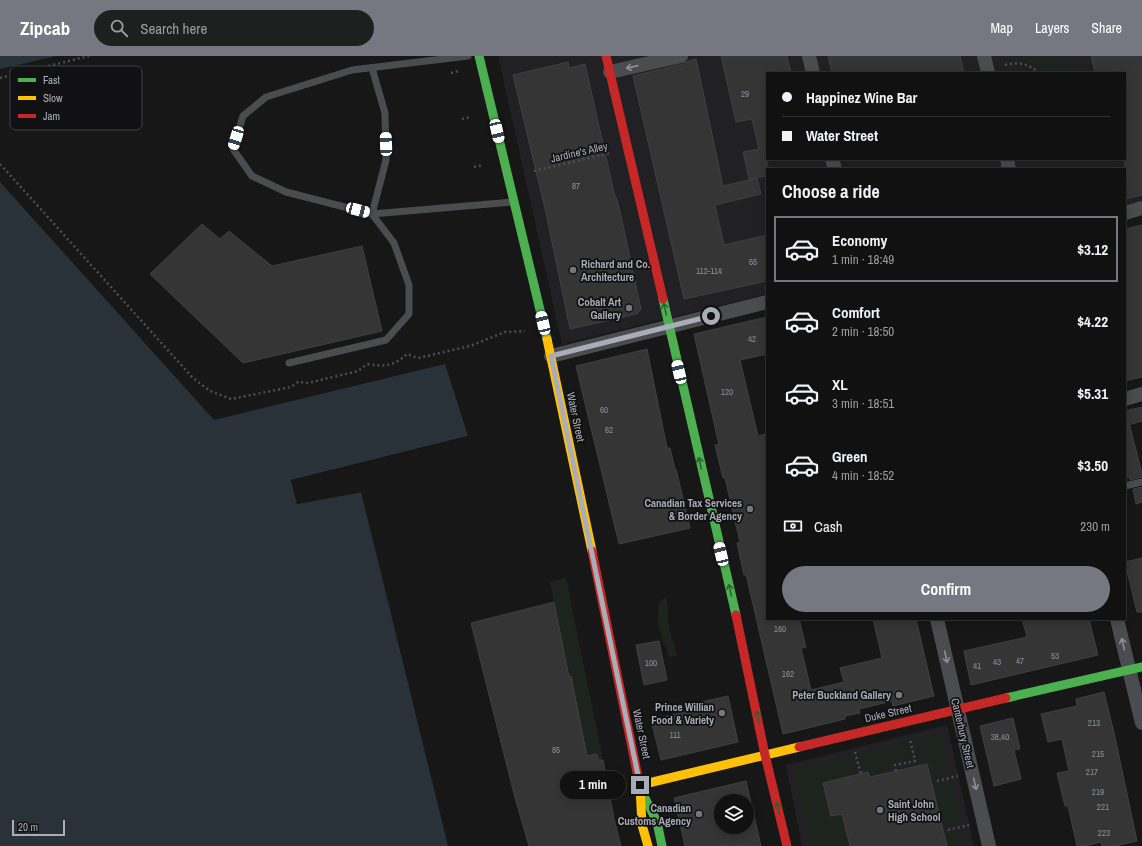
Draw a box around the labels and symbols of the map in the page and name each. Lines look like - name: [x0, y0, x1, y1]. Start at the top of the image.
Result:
- one-way arrow: [625, 64, 638, 72]
- legend: [10, 66, 142, 130]
- text: Fast: [43, 73, 61, 87]
- house number: 29: [741, 88, 749, 100]
- text: Slow: [43, 91, 63, 105]
- text: Jam: [43, 109, 60, 123]
- car: [488, 118, 506, 144]
- car: [227, 125, 245, 151]
- car: [380, 132, 392, 156]
- street label: Jardine's Alley: [549, 139, 609, 165]
- house number: 87: [572, 180, 580, 192]
- car: [345, 201, 371, 219]
- house number: 55: [749, 256, 757, 268]
- place label: Richard and Co. Architecture: [581, 257, 651, 284]
- marker: Richard and Co. Architecture: [568, 265, 578, 275]
- house number: 112-114: [696, 265, 722, 277]
- place label: Cobalt Art Gallery: [578, 295, 621, 322]
- marker: Cobalt Art Gallery: [624, 303, 634, 313]
- one-way arrow: [660, 303, 668, 316]
- route start: [702, 307, 720, 325]
- car: [534, 310, 552, 336]
- house number: 42: [748, 333, 756, 345]
- car: [670, 359, 688, 385]
- house number: 120: [721, 386, 733, 398]
- street label: Water Street: [564, 391, 588, 444]
- house number: 60: [600, 404, 608, 416]
- house number: 62: [605, 424, 613, 436]
- one-way arrow: [696, 457, 704, 470]
- place label: Canadian Tax Services & Border Agency: [644, 496, 742, 523]
- marker: Canadian Tax Services & Border Agency: [745, 504, 755, 514]
- car: [712, 541, 730, 567]
- one-way arrow: [725, 584, 733, 597]
- house number: 160: [774, 623, 786, 635]
- one-way arrow: [1119, 638, 1127, 651]
- one-way arrow: [943, 650, 950, 663]
- house number: 53: [1051, 650, 1059, 662]
- house number: 47: [1016, 655, 1024, 667]
- house number: 43: [993, 656, 1001, 668]
- house number: 100: [645, 657, 657, 669]
- house number: 41: [973, 660, 981, 672]
- house number: 162: [782, 668, 794, 680]
- place label: Peter Buckland Gallery: [792, 688, 891, 702]
- marker: Peter Buckland Gallery: [894, 690, 904, 700]
- street label: Canterbury Street: [948, 697, 978, 770]
- place label: Prince Willian Food & Variety: [651, 700, 714, 727]
- street label: Duke Street: [863, 701, 913, 725]
- street label: Water Street: [630, 708, 654, 761]
- marker: Prince Willian Food & Variety: [717, 708, 727, 718]
- one-way arrow: [753, 711, 761, 724]
- house number: 213: [1088, 717, 1100, 729]
- house number: 111: [669, 729, 681, 741]
- house number: 38,40: [991, 731, 1009, 743]
- house number: 85: [552, 744, 560, 756]
- house number: 215: [1092, 748, 1104, 760]
- house number: 217: [1086, 766, 1098, 778]
- callout: 1 min: [560, 771, 626, 799]
- route end: [631, 776, 649, 794]
- one-way arrow: [971, 777, 979, 790]
- house number: 219: [1092, 786, 1104, 798]
- place label: Saint John High School: [888, 797, 941, 824]
- place label: Canadian Customs Agency: [618, 801, 691, 828]
- house number: 221: [1097, 801, 1109, 813]
- one-way arrow: [774, 802, 781, 815]
- marker: Saint John High School: [875, 805, 885, 815]
- marker: Canadian Customs Agency: [694, 809, 704, 819]
- scale bar: [12, 818, 65, 837]
- house number: 223: [1098, 827, 1110, 839]

